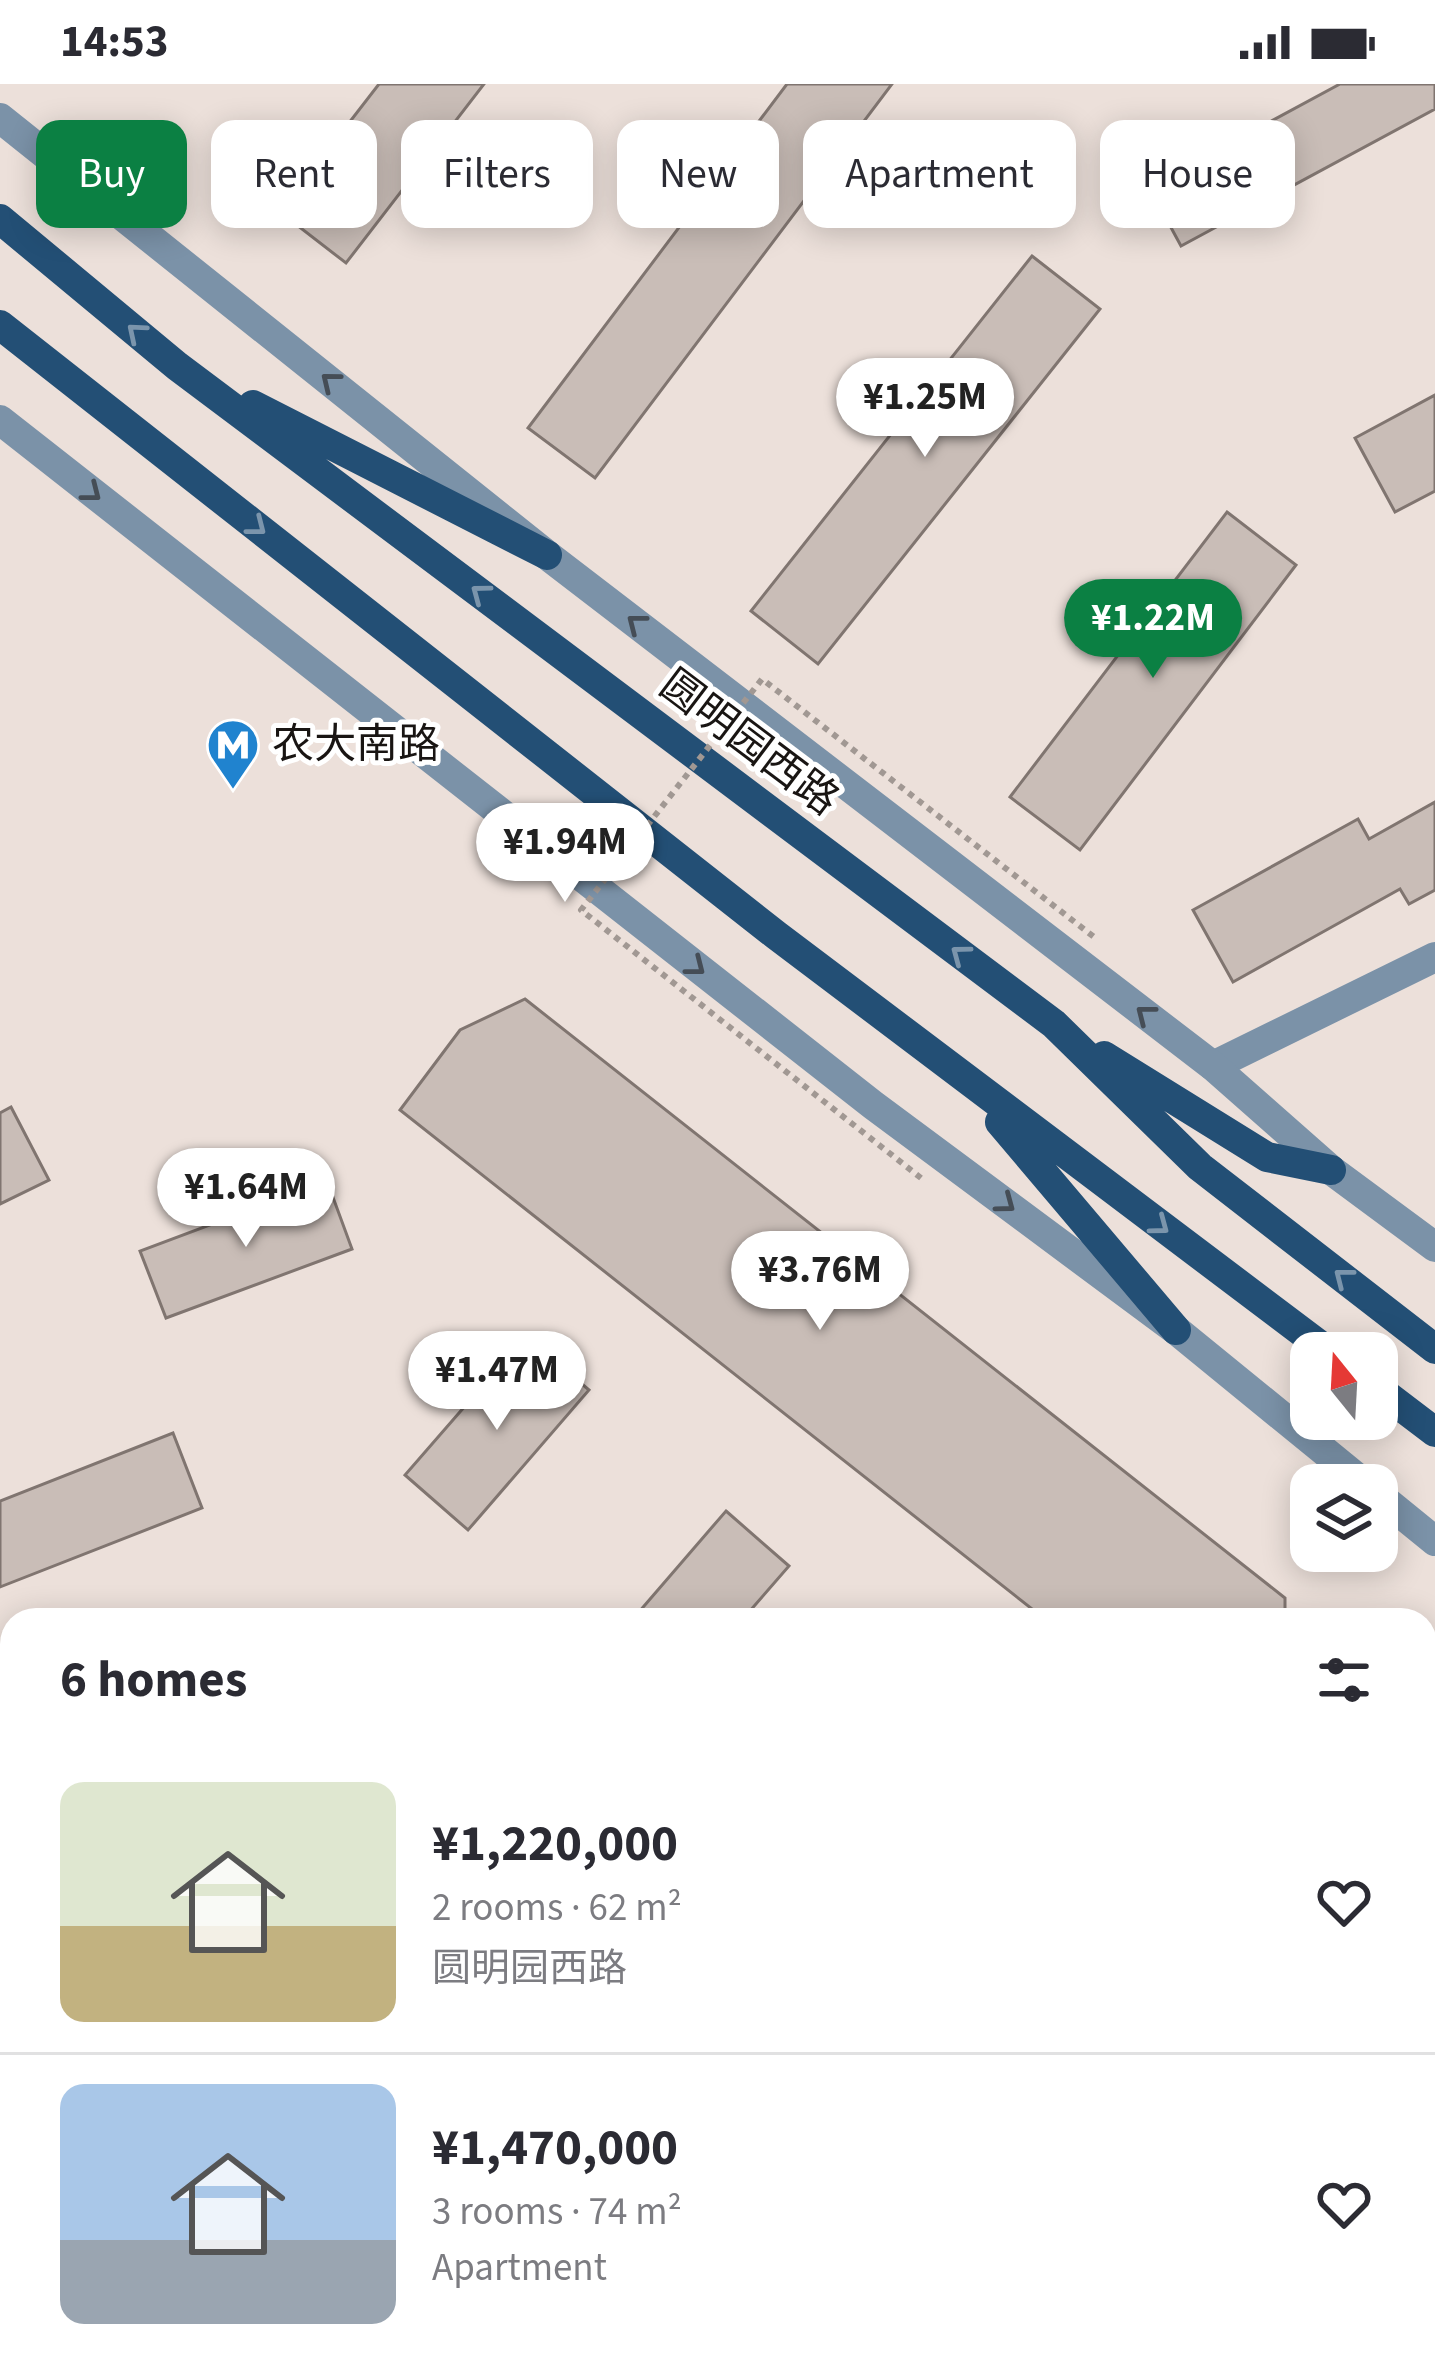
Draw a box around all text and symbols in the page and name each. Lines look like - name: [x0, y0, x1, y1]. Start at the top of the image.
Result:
- text: 14:53: [60, 10, 169, 74]
- chip: Buy: [36, 120, 187, 228]
- chip: Rent: [211, 120, 377, 228]
- chip: Filters: [401, 120, 593, 228]
- chip: New: [617, 120, 779, 228]
- chip: Apartment: [803, 120, 1076, 228]
- chip: House: [1100, 120, 1295, 228]
- one-way arrow: [128, 325, 150, 347]
- pin: ¥1.25M: [827, 358, 1023, 460]
- text: ¥1.25M: [863, 369, 987, 425]
- one-way arrow: [322, 374, 344, 396]
- one-way arrow: [79, 479, 101, 500]
- one-way arrow: [244, 513, 266, 534]
- pin: ¥1.22M: [1055, 579, 1251, 681]
- one-way arrow: [472, 586, 494, 608]
- text: ¥1.22M: [1091, 590, 1215, 646]
- one-way arrow: [628, 616, 650, 637]
- street label: 圆明园西路: [647, 656, 851, 830]
- place label: 农大南路: [272, 715, 440, 775]
- metro station icon: 农大南路: [205, 717, 261, 791]
- pin: ¥1.94M: [467, 803, 663, 905]
- text: ¥1.94M: [503, 814, 627, 870]
- one-way arrow: [952, 947, 974, 968]
- one-way arrow: [683, 953, 705, 974]
- one-way arrow: [1137, 1007, 1159, 1029]
- pin: ¥1.64M: [148, 1148, 344, 1250]
- text: ¥1.64M: [184, 1159, 308, 1215]
- one-way arrow: [993, 1189, 1014, 1211]
- one-way arrow: [1147, 1212, 1168, 1234]
- pin: ¥3.76M: [722, 1231, 918, 1333]
- text: ¥3.76M: [758, 1242, 882, 1298]
- one-way arrow: [1334, 1270, 1356, 1291]
- pin: ¥1.47M: [399, 1331, 595, 1433]
- north arrow: [1290, 1332, 1398, 1440]
- map controls: [1290, 1332, 1398, 1572]
- text: ¥1.47M: [435, 1342, 559, 1398]
- button: layers: [1290, 1464, 1398, 1572]
- text: 6 homes: [60, 1644, 247, 1716]
- icon: filters: [1311, 1647, 1377, 1713]
- text: ¥1,220,000: [432, 1808, 678, 1880]
- icon: home: [156, 1830, 300, 1974]
- icon: heart: [1311, 1869, 1377, 1935]
- text: 2 rooms · 62 m²: [432, 1880, 682, 1936]
- text: 圆明园西路: [432, 1941, 627, 1997]
- text: ¥1,470,000: [432, 2112, 678, 2184]
- icon: home: [156, 2132, 300, 2276]
- icon: heart: [1311, 2171, 1377, 2237]
- text: 3 rooms · 74 m²: [432, 2184, 682, 2240]
- text: Apartment: [432, 2240, 607, 2296]

